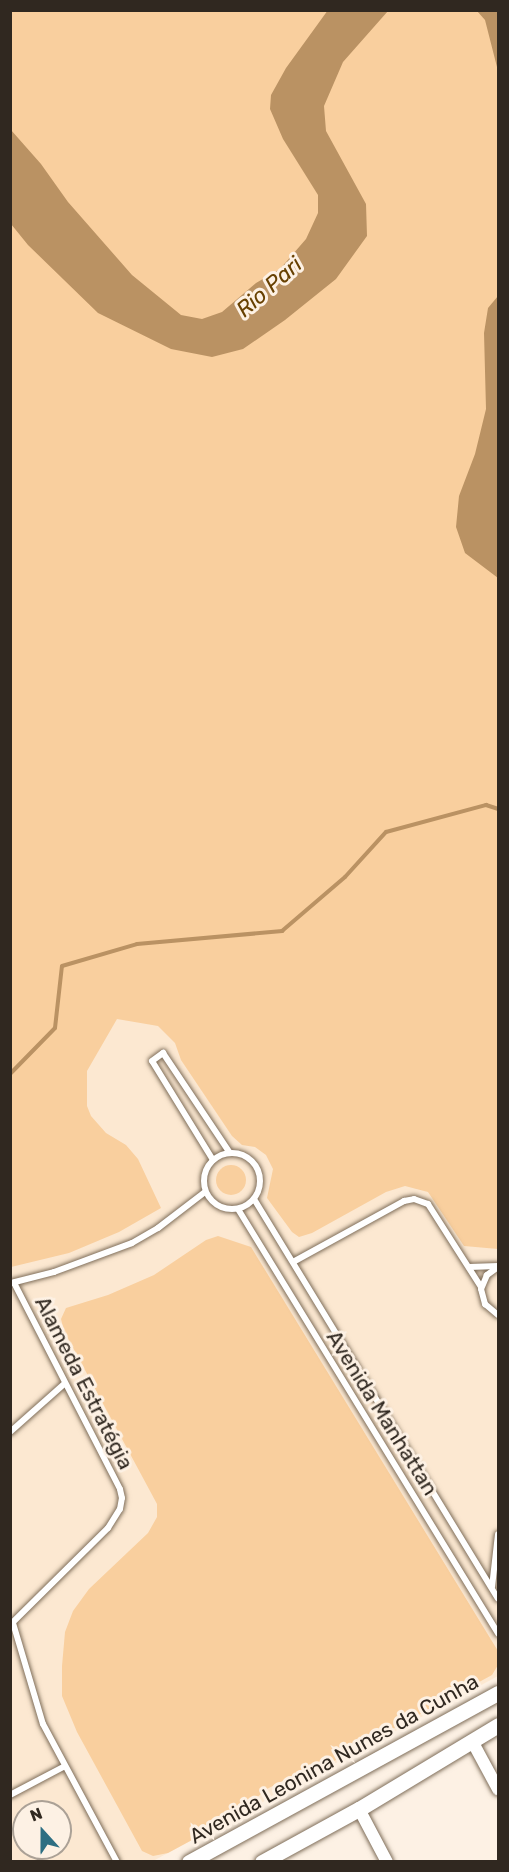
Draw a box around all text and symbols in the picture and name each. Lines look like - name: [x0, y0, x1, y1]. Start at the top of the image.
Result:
- water label: Rio Pari: [231, 251, 307, 323]
- street label: Alameda Estratégia: [30, 1292, 138, 1474]
- street label: Avenida Manhattan: [321, 1326, 443, 1500]
- street label: Avenida Leonina Nunes da Cunha: [185, 1669, 483, 1849]
- north arrow: [12, 1800, 72, 1860]
- text: N: [27, 1804, 45, 1826]

